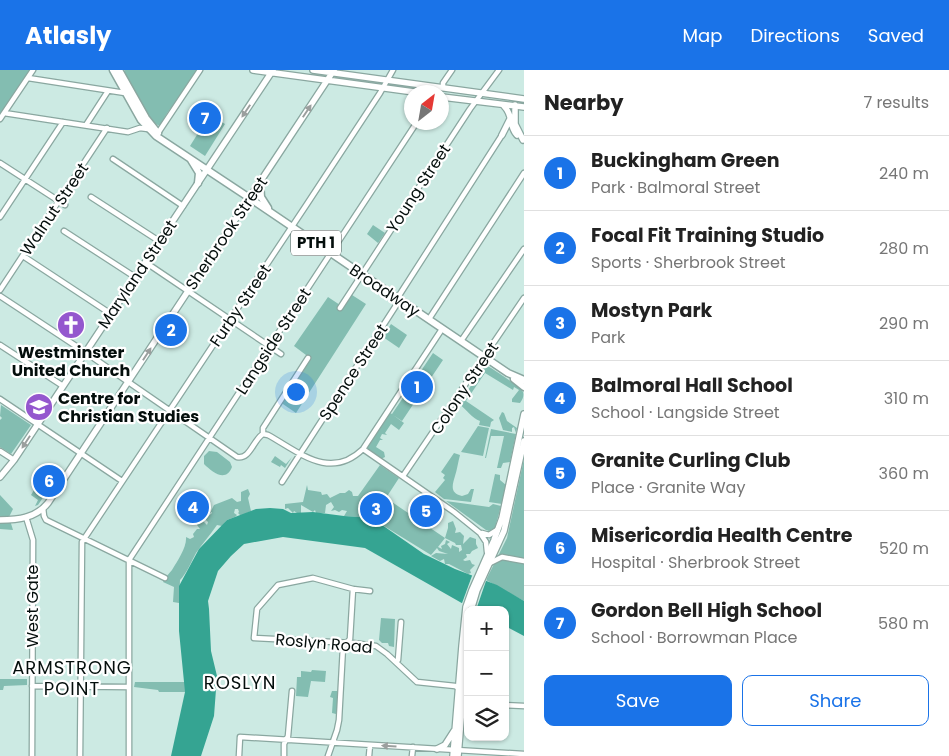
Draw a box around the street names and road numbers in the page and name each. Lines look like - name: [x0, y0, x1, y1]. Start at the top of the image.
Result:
- street label: Young Street: [381, 139, 456, 237]
- street label: Walnut Street: [15, 158, 94, 260]
- street label: Sherbrook Street: [180, 172, 273, 294]
- street label: Maryland Street: [93, 215, 182, 333]
- road number: PTH 1: [291, 230, 341, 256]
- street label: Broadway: [345, 258, 425, 322]
- street label: Furby Street: [204, 259, 277, 351]
- street label: Langside Street: [230, 283, 317, 399]
- street label: Spence Street: [314, 319, 393, 425]
- street label: Colony Street: [425, 337, 504, 439]
- street label: West Gate: [21, 564, 44, 648]
- street label: Roslyn Road: [274, 628, 373, 659]

